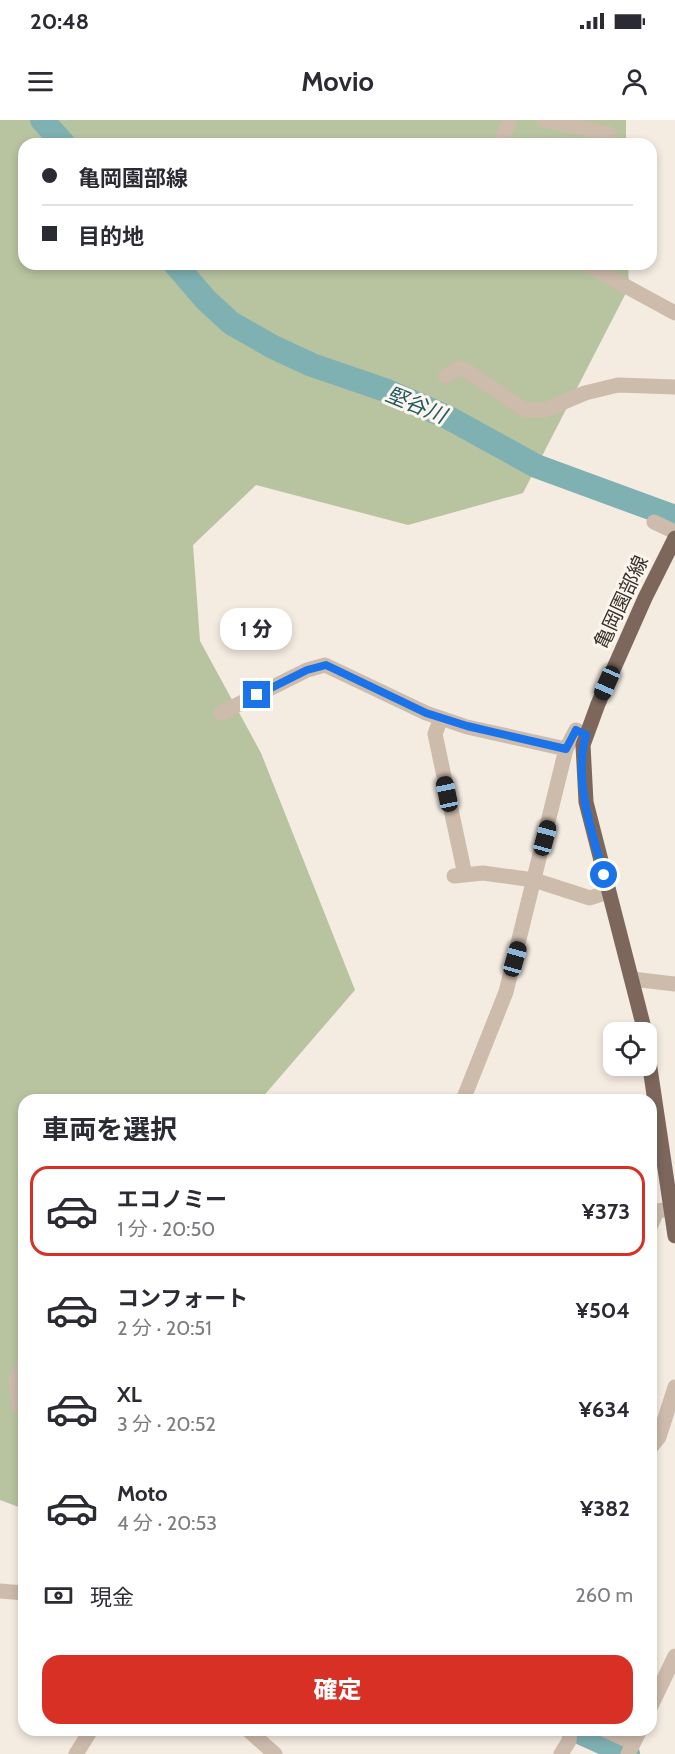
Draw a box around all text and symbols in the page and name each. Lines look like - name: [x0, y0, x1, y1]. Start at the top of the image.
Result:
- text: 20:48: [30, 8, 89, 35]
- icon: menu: [24, 65, 57, 98]
- text: Movio: [301, 65, 374, 98]
- icon: person: [618, 65, 651, 98]
- text: 亀岡園部線: [78, 165, 188, 192]
- text: 目的地: [78, 223, 144, 250]
- water label: 堅谷川: [382, 381, 452, 429]
- street label: 亀岡園部線: [589, 552, 653, 652]
- callout: 1 分: [221, 608, 293, 650]
- text: 1 分: [240, 617, 272, 641]
- car: [591, 663, 623, 703]
- route end: [243, 681, 270, 708]
- car: [434, 775, 460, 813]
- car: [532, 818, 558, 858]
- route start: [590, 861, 617, 888]
- car: [501, 939, 529, 979]
- map controls: [603, 1022, 657, 1076]
- button: locate: [603, 1022, 657, 1076]
- text: 車両を選択: [42, 1113, 177, 1146]
- icon: car: [45, 1184, 99, 1238]
- text: エコノミー: [117, 1186, 227, 1213]
- text: ¥373: [582, 1198, 630, 1225]
- text: 1 分 · 20:50: [117, 1217, 215, 1241]
- icon: car: [45, 1283, 99, 1337]
- text: コンフォート: [117, 1285, 248, 1312]
- text: ¥504: [576, 1297, 630, 1324]
- text: 2 分 · 20:51: [117, 1316, 212, 1340]
- text: XL: [117, 1381, 142, 1408]
- icon: car: [45, 1382, 99, 1436]
- text: ¥634: [579, 1396, 630, 1423]
- text: 3 分 · 20:52: [117, 1412, 216, 1436]
- text: Moto: [117, 1480, 168, 1507]
- icon: car: [45, 1481, 99, 1535]
- text: ¥382: [580, 1495, 630, 1522]
- text: 4 分 · 20:53: [117, 1511, 217, 1535]
- icon: cash: [42, 1579, 75, 1612]
- text: 260 m: [575, 1583, 633, 1607]
- text: 現金: [90, 1584, 134, 1611]
- button: 確定: [42, 1655, 633, 1724]

